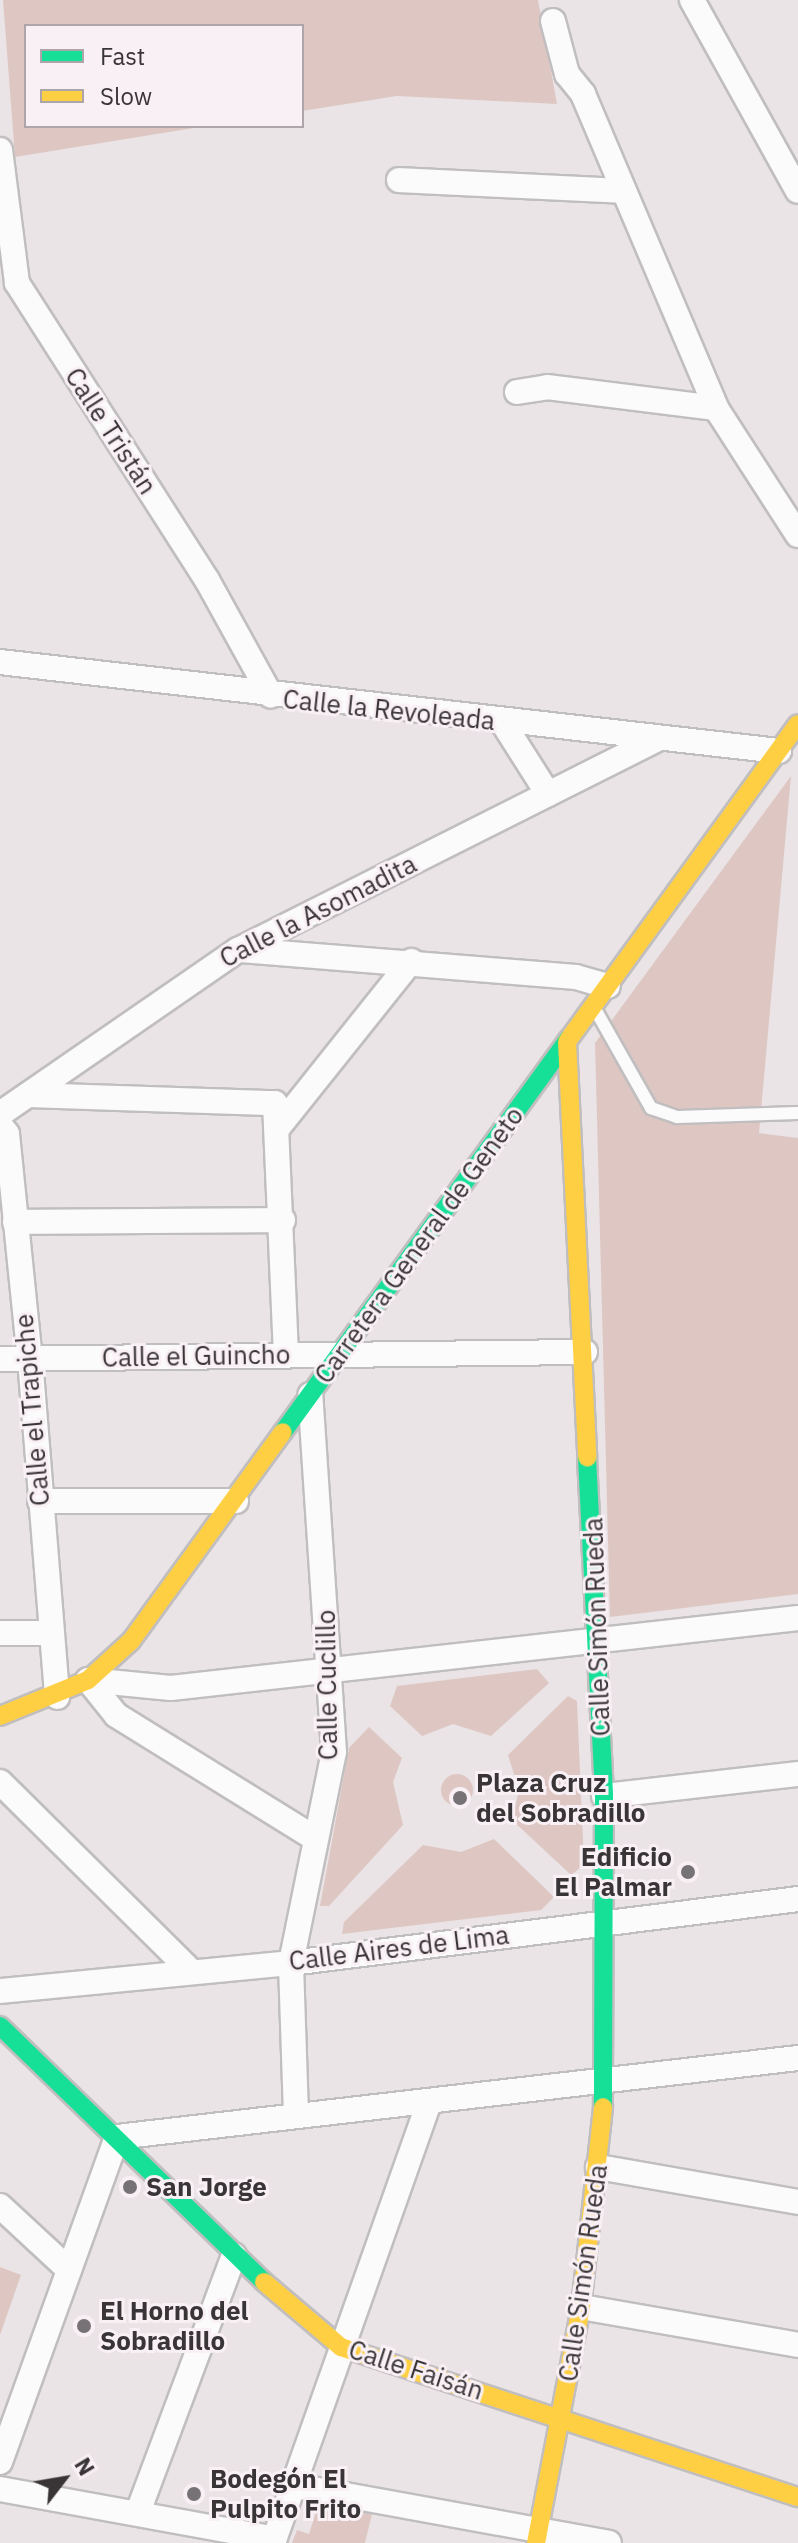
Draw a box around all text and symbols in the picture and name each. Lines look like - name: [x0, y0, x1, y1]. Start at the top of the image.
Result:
- legend: [24, 24, 304, 128]
- text: Fast: [100, 40, 145, 72]
- text: Slow: [100, 80, 152, 112]
- street label: Calle Tristán: [59, 362, 163, 500]
- street label: Calle la Revoleada: [281, 683, 497, 737]
- street label: Calle la Asomadita: [214, 848, 422, 974]
- street label: Carretera General de Geneto: [308, 1101, 530, 1389]
- street label: Calle el Trapiche: [8, 1313, 56, 1507]
- street label: Calle el Guincho: [102, 1339, 290, 1373]
- street label: Calle Simón Rueda: [578, 1517, 616, 1737]
- street label: Calle Cuclillo: [310, 1609, 344, 1761]
- place label: Plaza Cruz del Sobradillo: [476, 1767, 646, 1828]
- marker: Plaza Cruz del Sobradillo: [451, 1789, 469, 1807]
- place label: Edificio El Palmar: [554, 1841, 672, 1902]
- marker: Edificio El Palmar: [679, 1863, 697, 1881]
- street label: Calle Aires de Lima: [287, 1919, 511, 1977]
- street label: Calle Simón Rueda: [552, 2162, 614, 2384]
- place label: San Jorge: [146, 2171, 267, 2203]
- marker: San Jorge: [121, 2178, 139, 2196]
- place label: El Horno del Sobradillo: [100, 2295, 248, 2356]
- marker: El Horno del Sobradillo: [75, 2317, 93, 2335]
- street label: Calle Faisán: [345, 2334, 487, 2406]
- north arrow: [24, 2439, 104, 2519]
- text: N: [68, 2452, 102, 2481]
- place label: Bodegón El Pulpito Frito: [210, 2463, 361, 2524]
- marker: Bodegón El Pulpito Frito: [185, 2485, 203, 2503]

